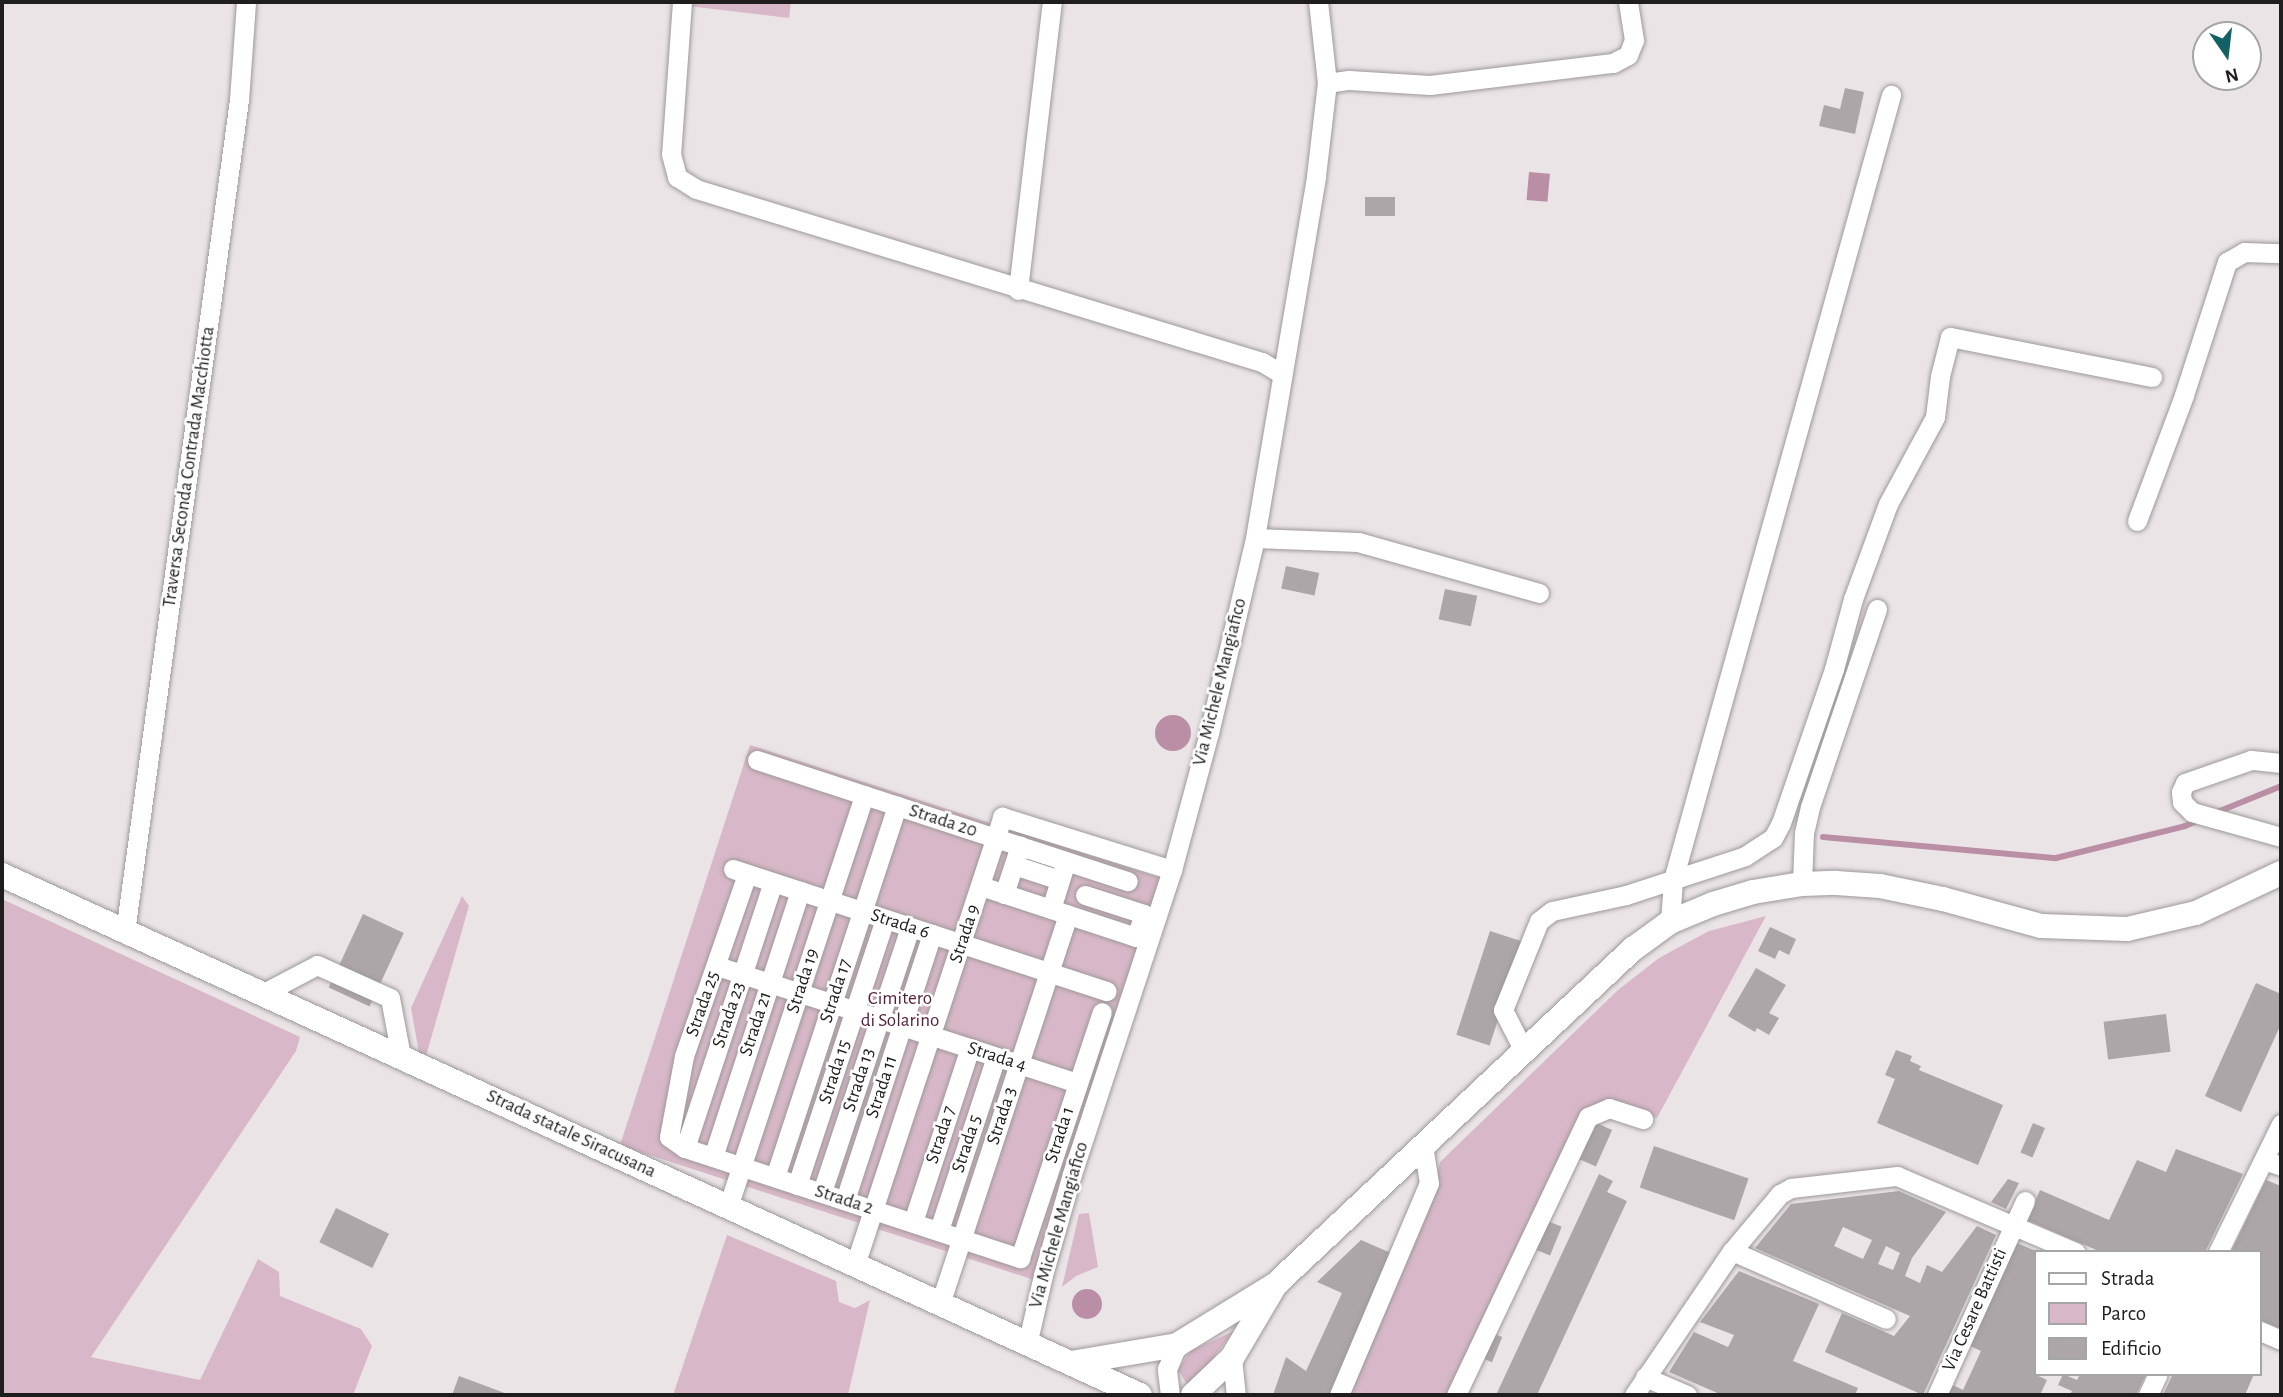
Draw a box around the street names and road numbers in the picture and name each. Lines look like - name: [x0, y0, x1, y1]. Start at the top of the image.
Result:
- street label: Traversa Seconda Contrada Macchiotta: [158, 325, 220, 609]
- street label: Via Michele Mangiafico: [1188, 596, 1252, 768]
- street label: Strada 20: [906, 799, 980, 843]
- street label: Strada 9: [945, 902, 985, 966]
- street label: Strada 6: [868, 904, 932, 944]
- street label: Strada 19: [782, 946, 824, 1016]
- street label: Strada 17: [815, 956, 857, 1026]
- street label: Strada 25: [681, 968, 725, 1040]
- street label: Strada 23: [708, 979, 750, 1051]
- street label: Strada 21: [735, 989, 777, 1059]
- street label: Strada 15: [814, 1037, 856, 1107]
- street label: Strada 4: [965, 1037, 1029, 1077]
- street label: Strada 13: [838, 1045, 880, 1115]
- street label: Strada 11: [861, 1053, 903, 1121]
- street label: Strada 3: [982, 1084, 1022, 1148]
- street label: Strada statale Siracusana: [483, 1085, 659, 1183]
- street label: Strada 7: [921, 1103, 961, 1167]
- street label: Strada 1: [1040, 1104, 1080, 1166]
- street label: Strada 5: [947, 1112, 987, 1176]
- street label: Via Michele Mangiafico: [1024, 1139, 1094, 1311]
- street label: Strada 2: [812, 1180, 876, 1220]
- street label: Via Cesare Battisti: [1938, 1245, 2012, 1375]

